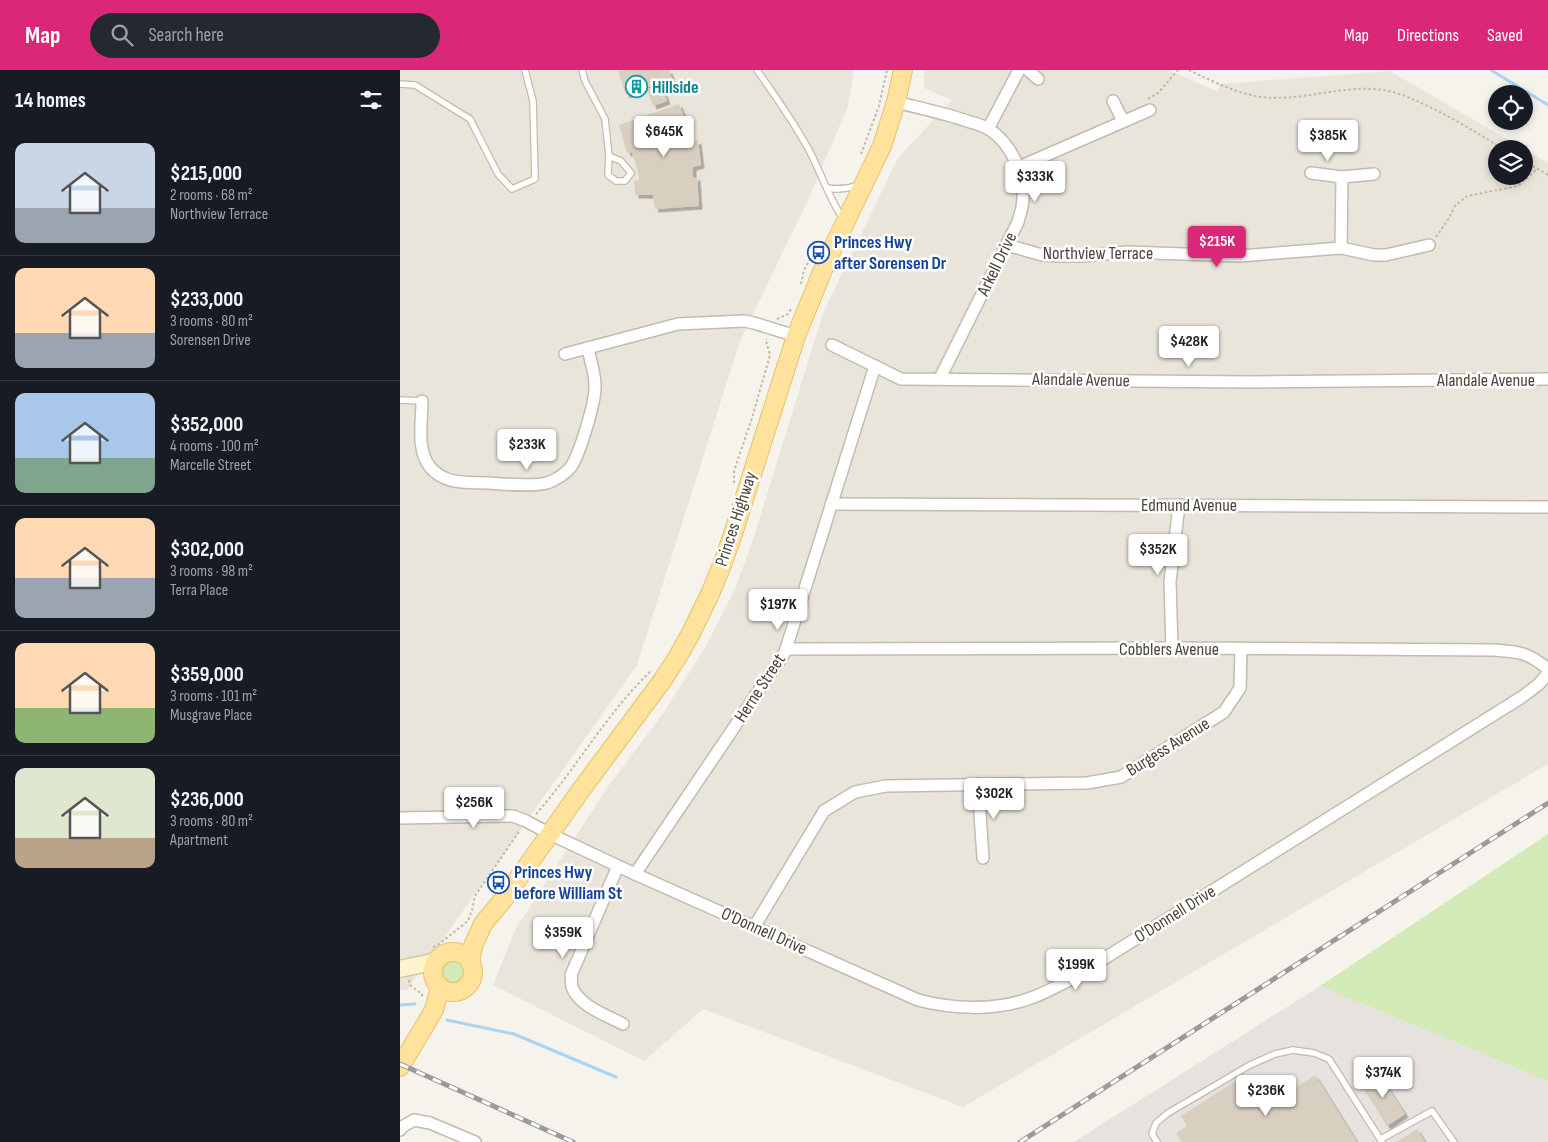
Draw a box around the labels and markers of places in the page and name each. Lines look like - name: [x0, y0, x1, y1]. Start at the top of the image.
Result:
- building icon: Hillside: [624, 75, 648, 99]
- place label: Hillside: [652, 77, 699, 98]
- pin: $645K: [629, 116, 699, 158]
- pin: $385K: [1293, 119, 1363, 162]
- pin: $333K: [1000, 160, 1070, 203]
- pin: $215K: [1182, 226, 1252, 268]
- place label: Princes Hwy after Sorensen Dr: [834, 232, 947, 274]
- bus stop icon: Princes Hwy after Sorensen Dr: [806, 240, 830, 264]
- pin: $428K: [1154, 326, 1224, 368]
- pin: $233K: [492, 428, 562, 471]
- pin: $352K: [1123, 534, 1193, 576]
- pin: $197K: [743, 588, 813, 631]
- pin: $302K: [959, 778, 1029, 820]
- pin: $256K: [439, 786, 509, 829]
- place label: Princes Hwy before William St: [514, 862, 622, 904]
- bus stop icon: Princes Hwy before William St: [486, 870, 510, 894]
- pin: $359K: [528, 916, 598, 959]
- pin: $199K: [1041, 948, 1111, 991]
- pin: $374K: [1348, 1056, 1418, 1099]
- pin: $236K: [1231, 1074, 1301, 1117]

